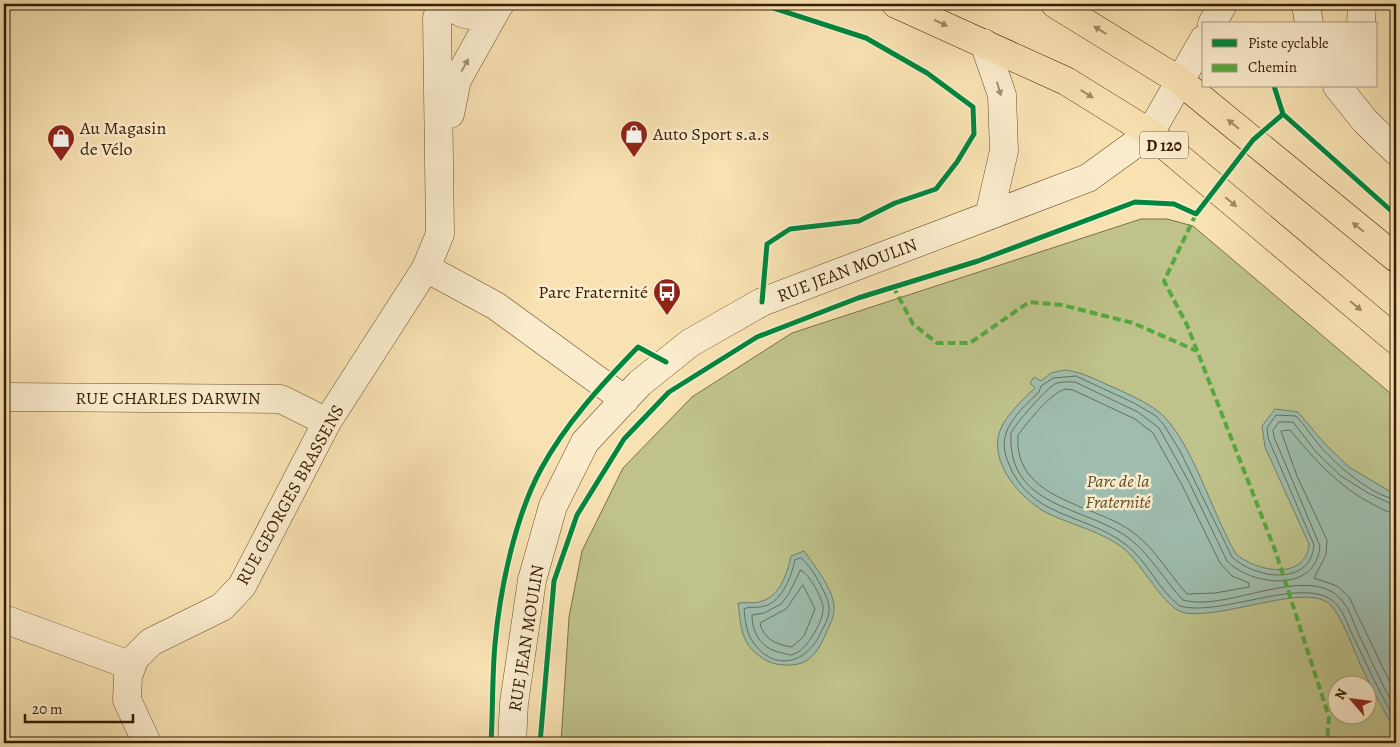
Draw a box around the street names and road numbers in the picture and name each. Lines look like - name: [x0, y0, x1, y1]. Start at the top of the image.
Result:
- road number: D 120: [1140, 132, 1188, 158]
- street label: RUE JEAN MOULIN: [773, 232, 921, 308]
- street label: RUE CHARLES DARWIN: [75, 386, 261, 410]
- street label: RUE GEORGES BRASSENS: [230, 400, 350, 590]
- street label: RUE JEAN MOULIN: [503, 563, 549, 713]

